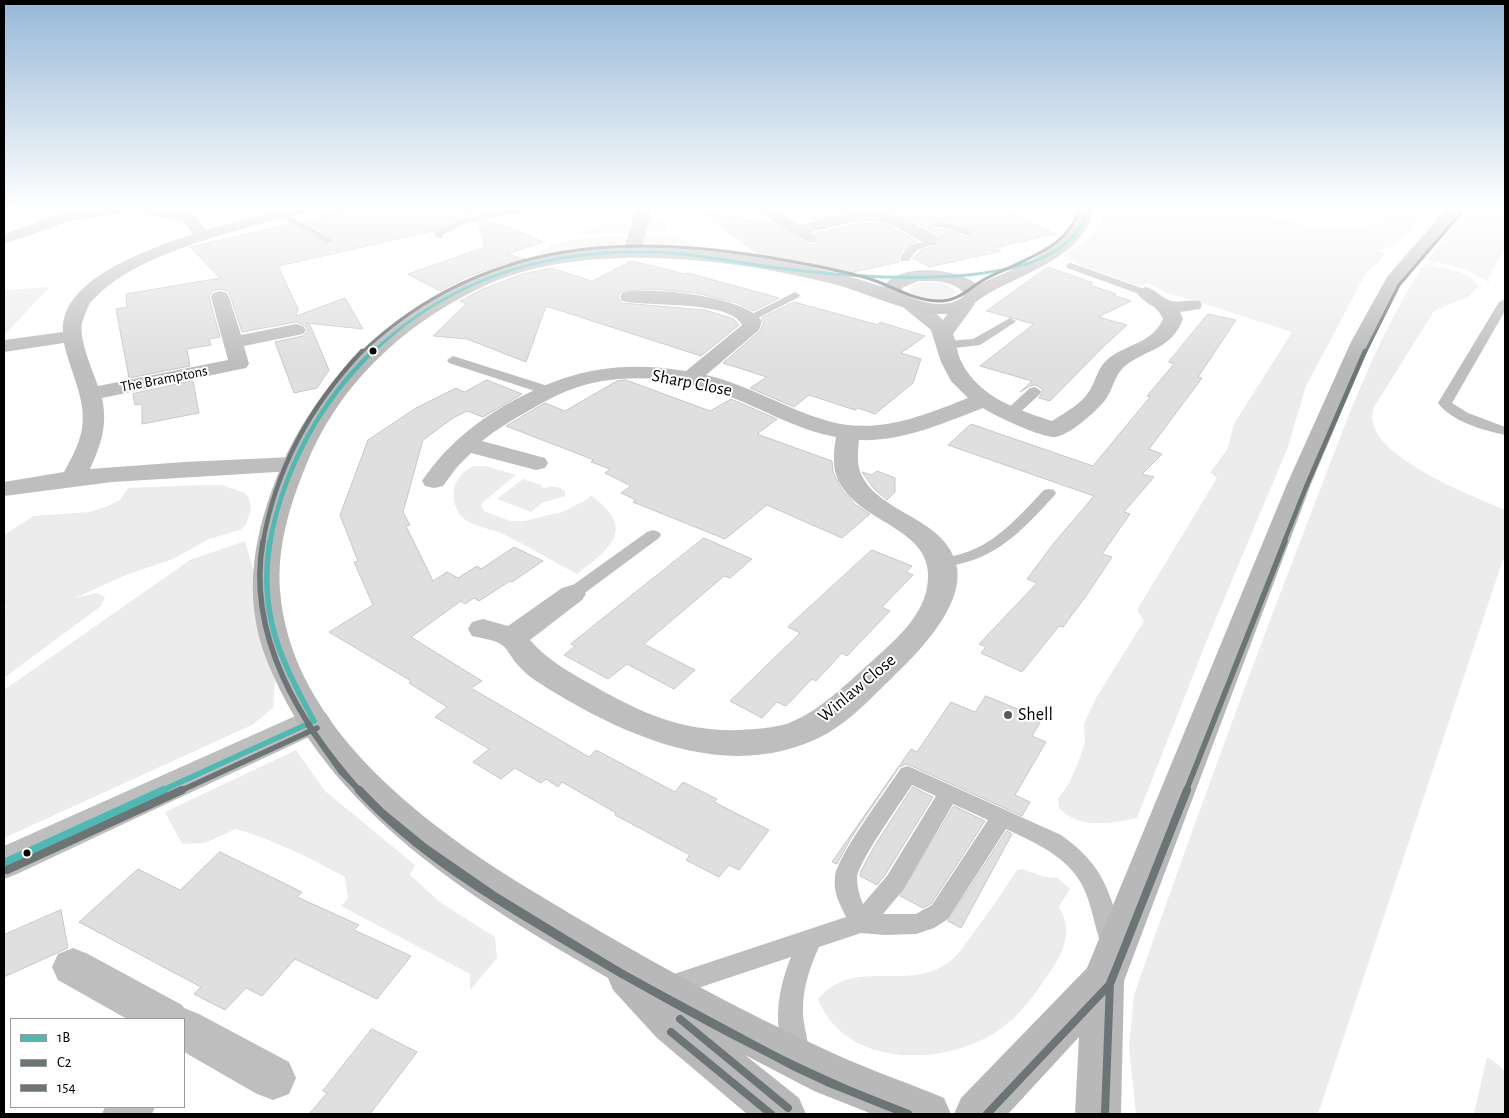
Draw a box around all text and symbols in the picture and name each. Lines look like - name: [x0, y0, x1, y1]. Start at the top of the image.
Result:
- unlabelled marker: [368, 346, 378, 356]
- street label: The Bramptons: [119, 362, 209, 396]
- street label: Sharp Close: [650, 365, 734, 401]
- street label: Winlaw Close: [814, 649, 900, 727]
- place label: Shell: [1018, 704, 1053, 726]
- marker: Shell: [1002, 709, 1014, 721]
- unlabelled marker: [22, 848, 32, 858]
- legend: [10, 1018, 185, 1108]
- text: 1B: [57, 1030, 70, 1045]
- text: C2: [57, 1055, 72, 1070]
- text: 154: [57, 1080, 76, 1095]

